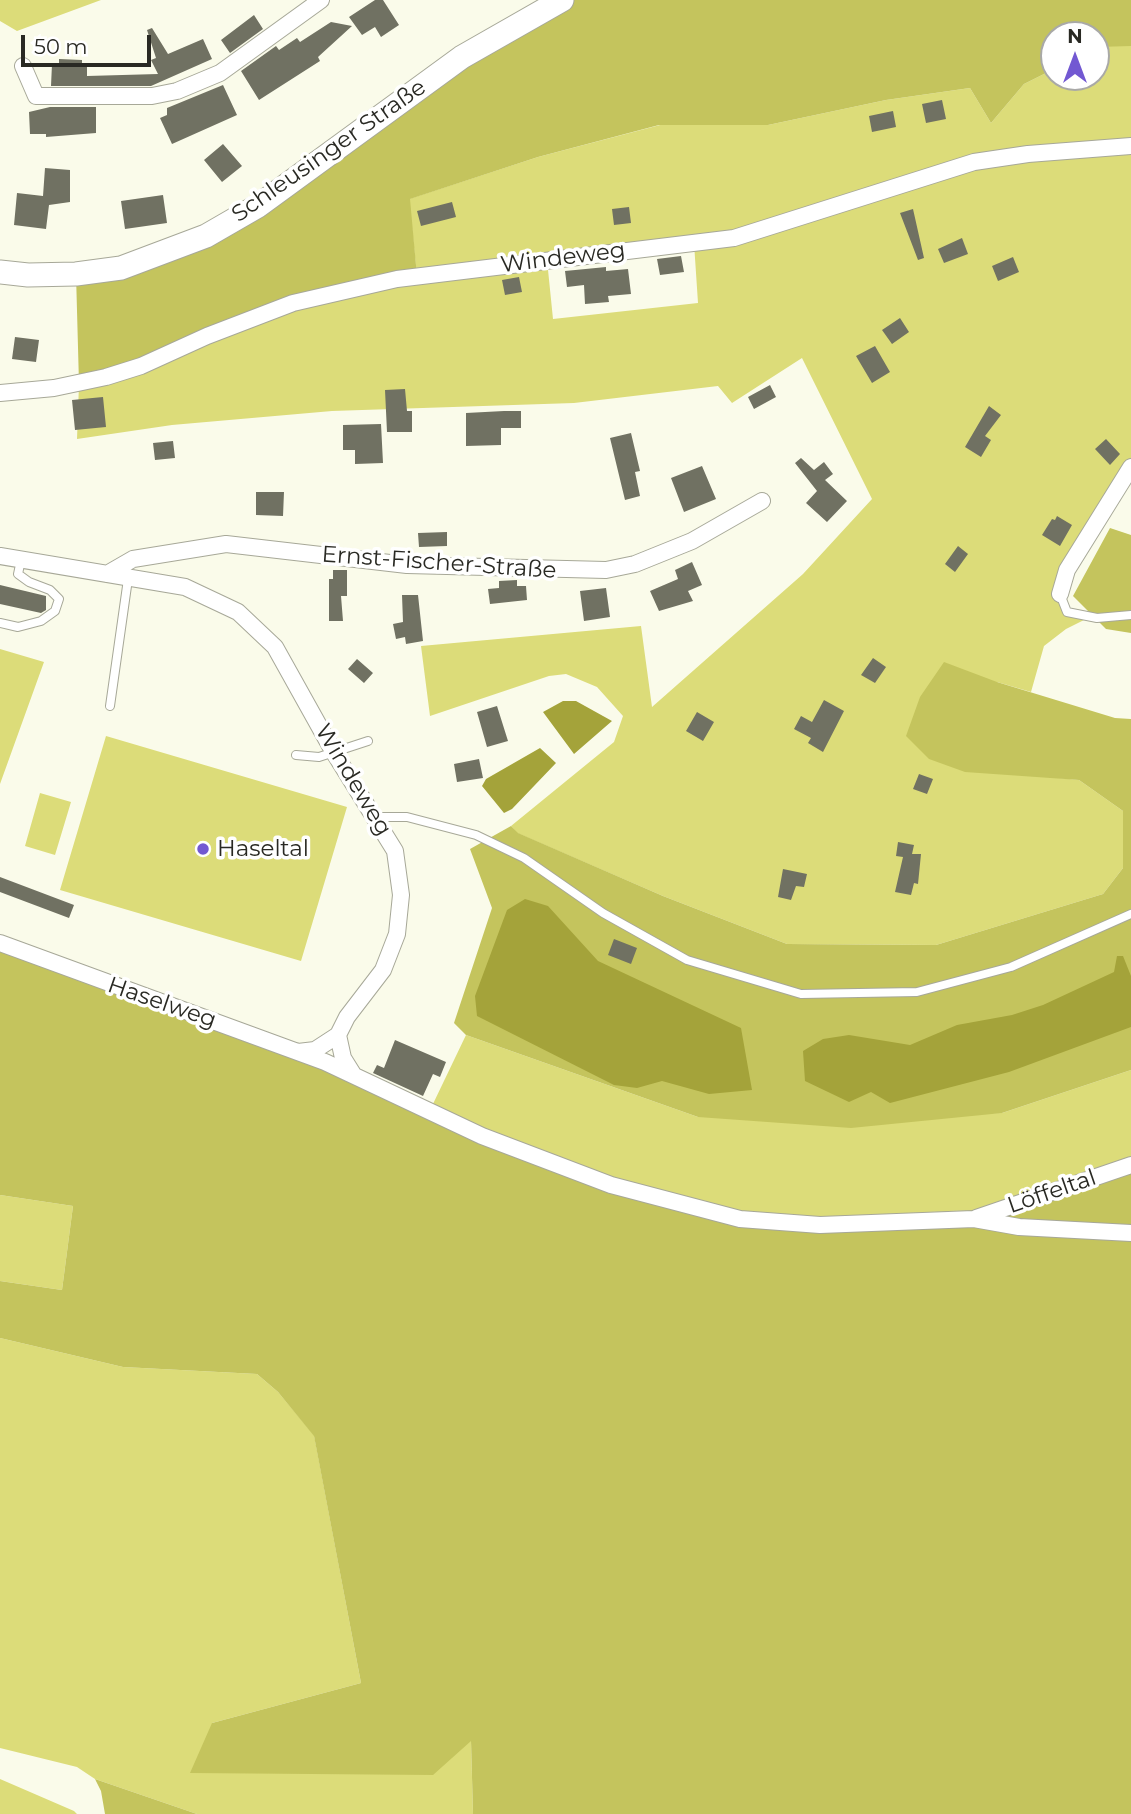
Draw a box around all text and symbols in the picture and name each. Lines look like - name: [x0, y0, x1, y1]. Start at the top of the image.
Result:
- scale bar: [24, 21, 154, 65]
- north arrow: [1040, 21, 1110, 91]
- text: N: [1067, 25, 1083, 48]
- text: 50 m: [34, 34, 88, 59]
- street label: Schleusinger Straße: [227, 74, 431, 228]
- street label: Windeweg: [499, 237, 627, 279]
- street label: Ernst-Fischer-Straße: [321, 541, 557, 585]
- street label: Windeweg: [309, 719, 397, 841]
- place label: Haseltal: [217, 835, 309, 863]
- marker: Haseltal: [195, 841, 211, 857]
- street label: Haselweg: [104, 972, 220, 1034]
- street label: Löffeltal: [1004, 1164, 1100, 1220]

